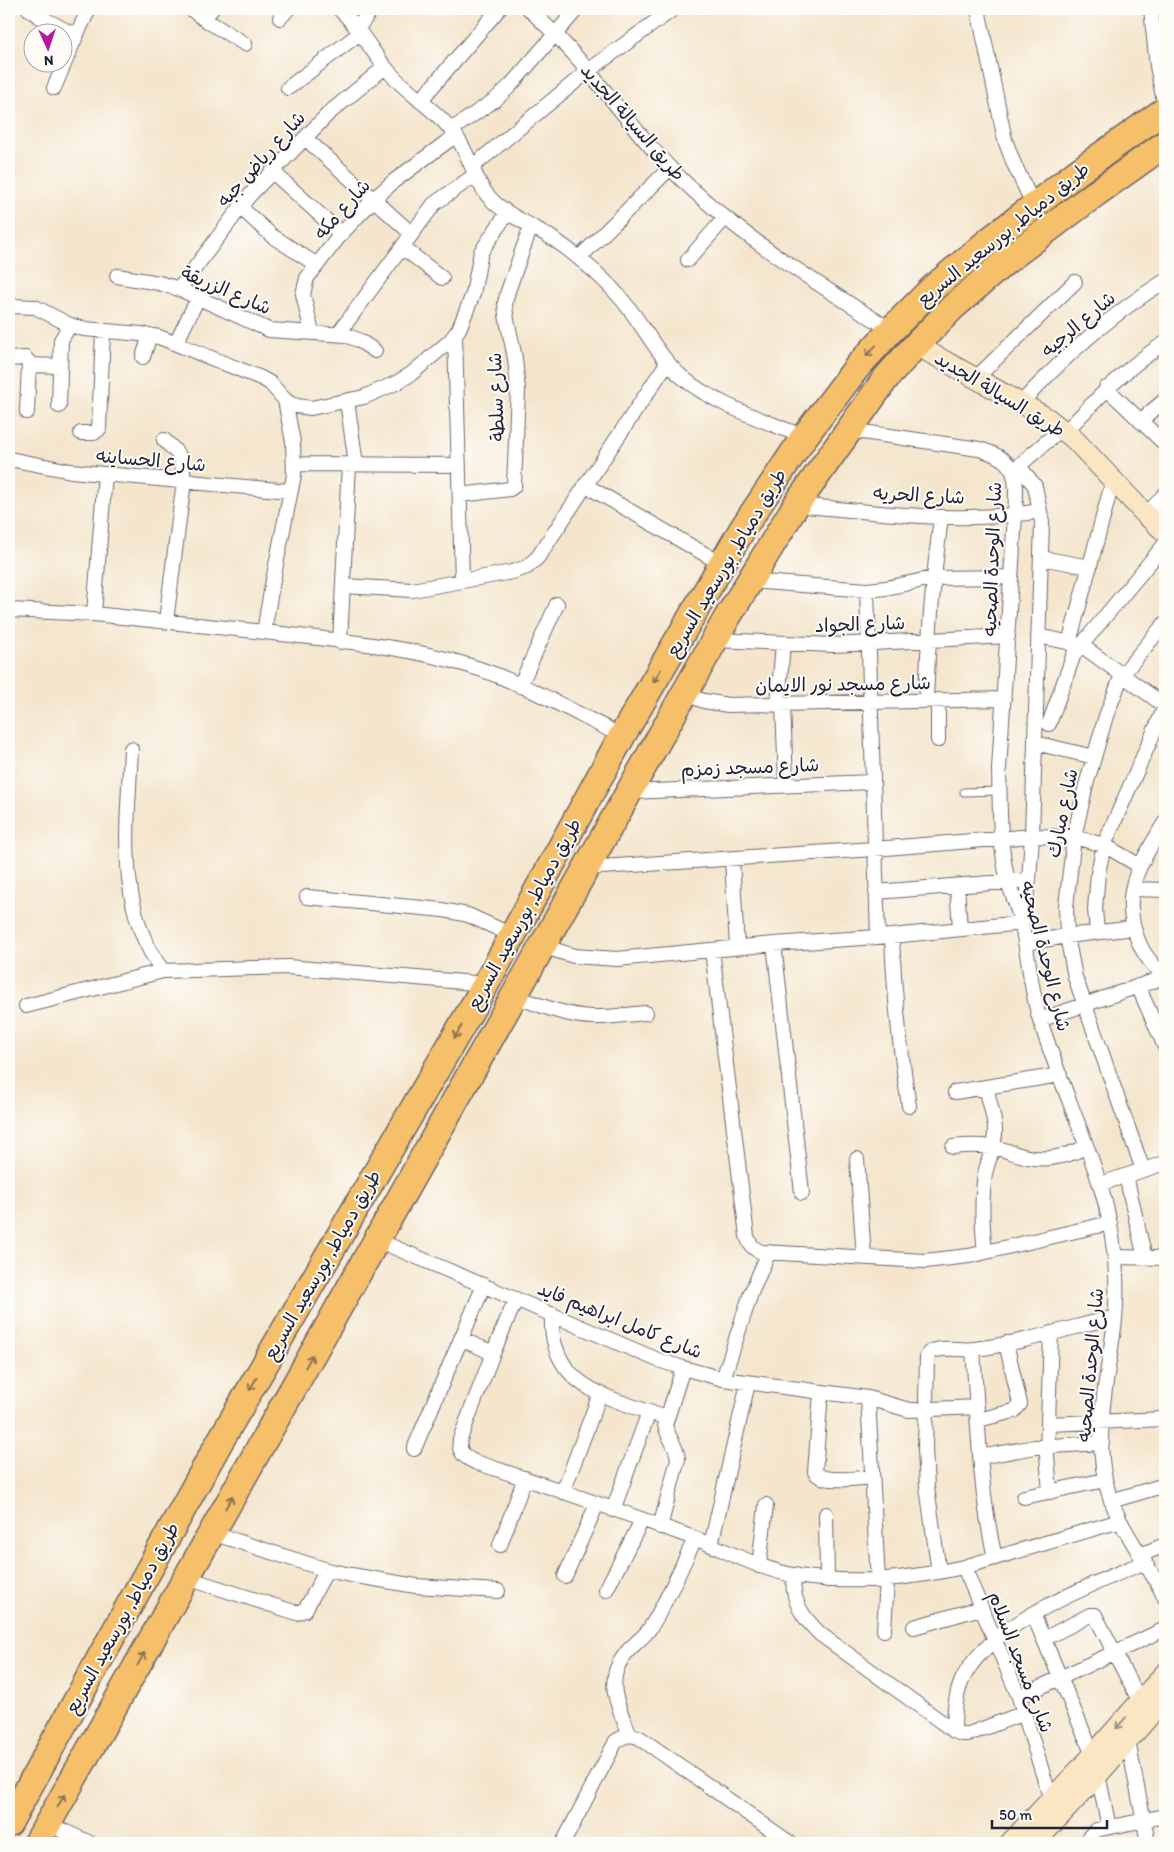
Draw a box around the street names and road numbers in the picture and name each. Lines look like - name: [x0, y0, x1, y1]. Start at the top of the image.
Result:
- street label: طريق السيالة الجديد: [576, 59, 690, 185]
- street label: شارع رياض جبه: [212, 106, 312, 213]
- street label: طريق دمياط, بورسعيد السريع: [912, 157, 1095, 312]
- street label: شارع مكه: [309, 174, 377, 245]
- street label: شارع الزريقة: [177, 261, 274, 321]
- street label: شارع الرجيه: [1036, 286, 1121, 363]
- street label: طريق السيالة الجديد: [931, 346, 1069, 442]
- street label: شارع سلطة: [483, 352, 511, 442]
- street label: شارع الحساينه: [95, 444, 207, 478]
- street label: طريق دمياط, بورسعيد السريع: [661, 465, 793, 662]
- street label: شارع الحريه: [872, 481, 965, 511]
- street label: شارع الوحدة الصحيه: [978, 481, 1008, 637]
- street label: شارع الجواد: [814, 611, 906, 639]
- street label: شارع مسجد نور الايمان: [755, 671, 931, 699]
- street label: شارع مسجد زمزم: [680, 753, 820, 784]
- street label: شارع مبارك: [1041, 766, 1085, 860]
- street label: طريق دمياط, بورسعيد السريع: [462, 814, 588, 1015]
- street label: شارع الوحدة الصحيه: [1014, 878, 1076, 1034]
- street label: طريق دمياط, بورسعيد السريع: [258, 1166, 388, 1365]
- street label: شارع كامل ابراهيم فايد: [533, 1276, 706, 1366]
- street label: شارع الوحدة الصحيه: [1072, 1287, 1110, 1443]
- street label: طريق دمياط, بورسعيد السريع: [60, 1518, 186, 1719]
- street label: شارع مسجد السلام: [981, 1588, 1058, 1737]

